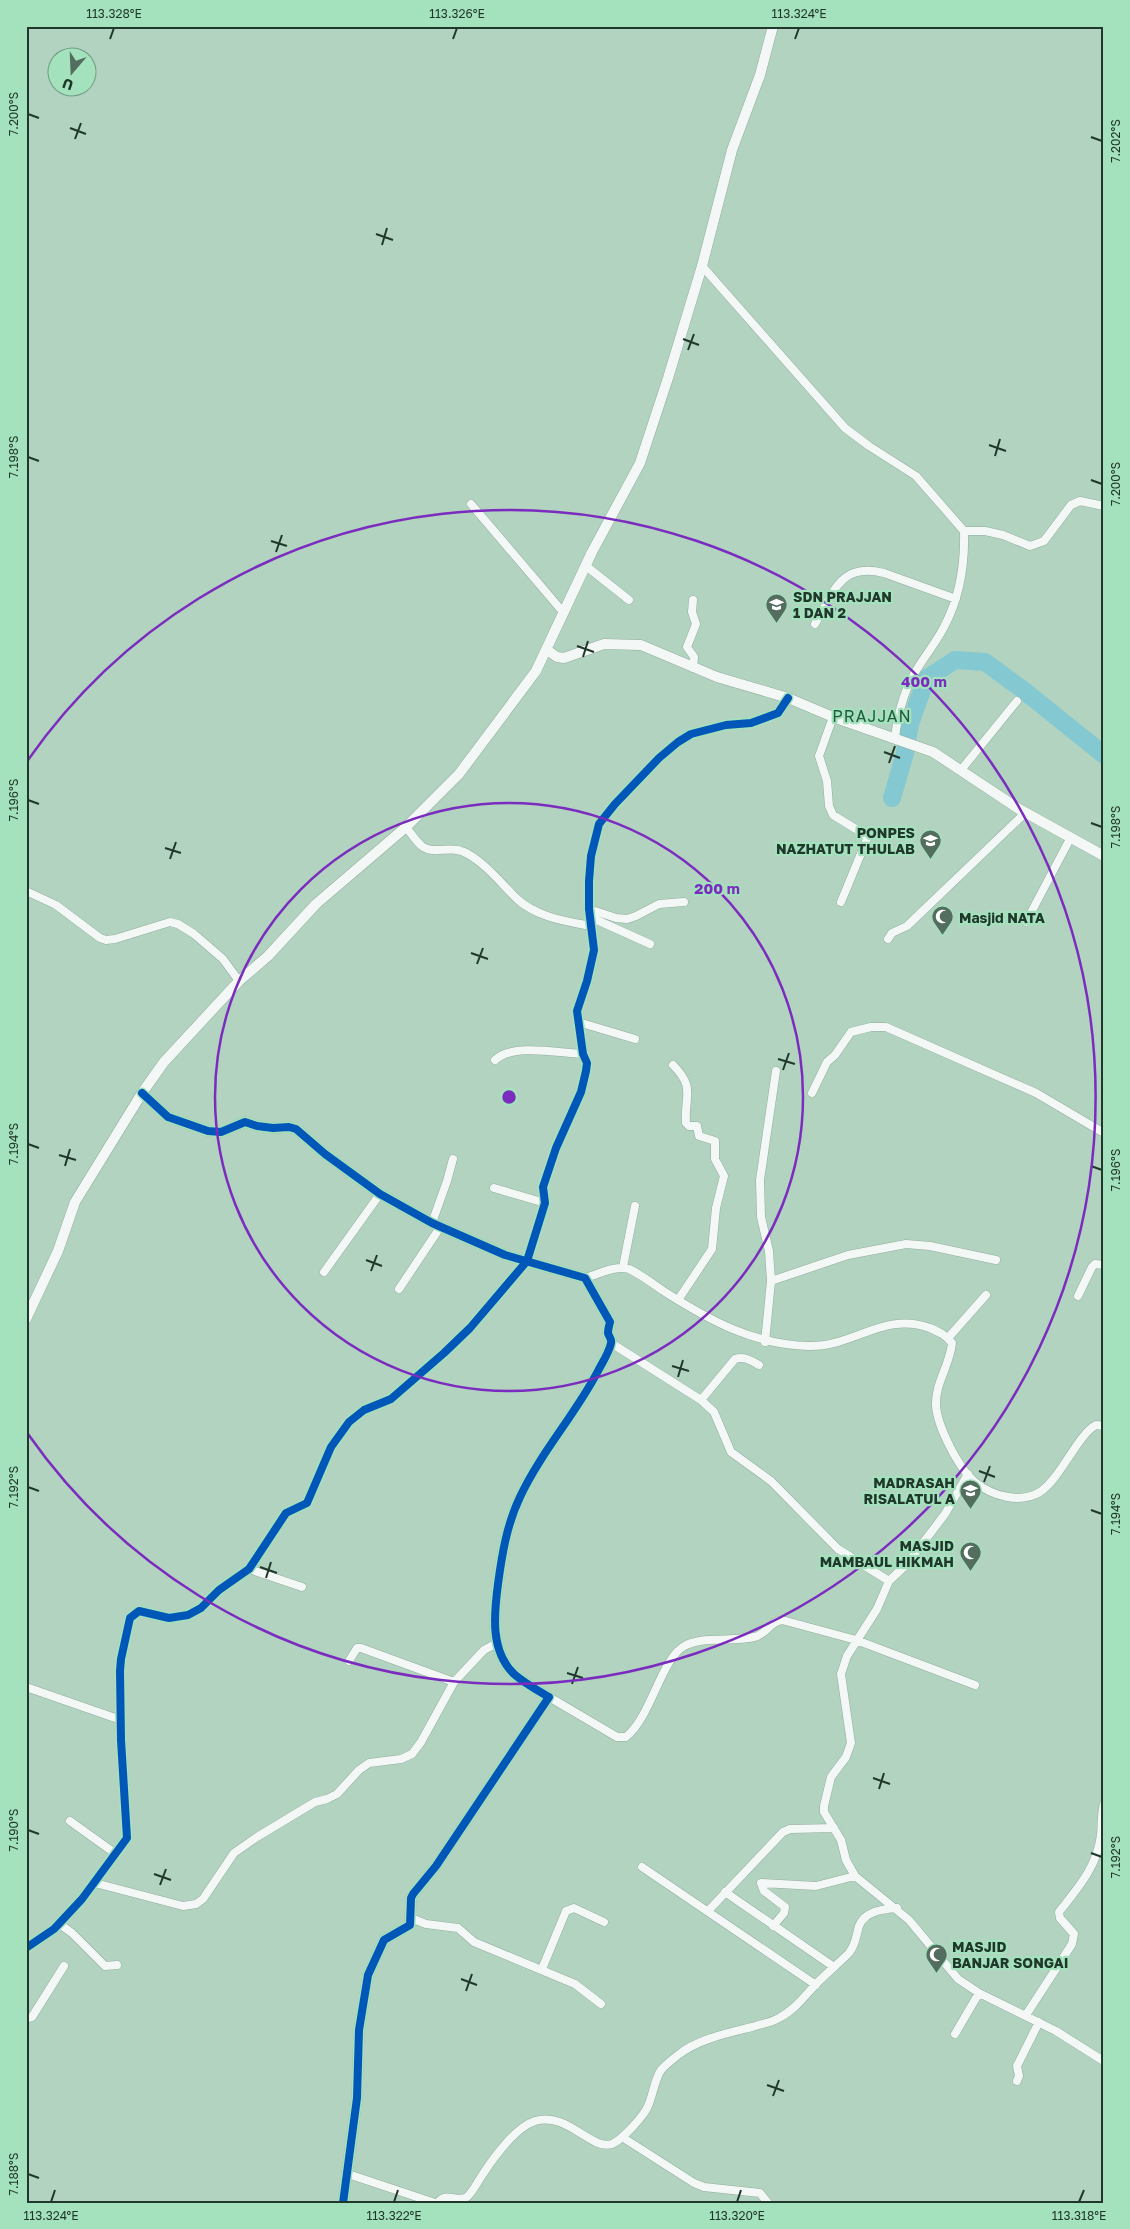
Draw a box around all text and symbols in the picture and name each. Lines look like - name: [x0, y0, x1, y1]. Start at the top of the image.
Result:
- text: 113.328°E: [86, 6, 142, 21]
- text: 113.326°E: [429, 6, 485, 21]
- text: 113.324°E: [772, 6, 826, 21]
- north arrow: [48, 48, 98, 98]
- text: U: [60, 75, 75, 94]
- text: 7.200°S: [6, 92, 21, 136]
- text: 7.202°S: [1108, 119, 1123, 163]
- text: 7.198°S: [6, 435, 21, 478]
- text: 7.200°S: [1108, 462, 1123, 506]
- place label: SDN PRAJJAN 1 DAN 2: [793, 588, 892, 621]
- school or university icon: SDN PRAJJAN 1 DAN 2: [765, 592, 789, 623]
- text: 400 m: [901, 672, 947, 690]
- district label: PRAJJAN: [832, 706, 912, 726]
- text: 7.196°S: [6, 778, 21, 821]
- text: 7.198°S: [1108, 805, 1123, 848]
- place label: PONPES NAZHATUT THULAB: [776, 824, 915, 857]
- school or university icon: PONPES NAZHATUT THULAB: [919, 828, 943, 859]
- text: 200 m: [694, 879, 740, 897]
- mosque icon: Masjid NATA: [931, 905, 955, 936]
- place label: Masjid NATA: [959, 909, 1045, 926]
- centre of rings: [500, 1088, 518, 1106]
- text: 7.194°S: [6, 1123, 21, 1165]
- text: 7.196°S: [1108, 1148, 1123, 1191]
- text: 7.192°S: [6, 1466, 21, 1508]
- place label: MADRASAH RISALATUL A: [863, 1474, 955, 1507]
- school or university icon: MADRASAH RISALATUL A: [959, 1478, 983, 1509]
- text: 7.194°S: [1108, 1493, 1123, 1535]
- place label: MASJID MAMBAUL HIKMAH: [820, 1537, 954, 1570]
- mosque icon: MASJID MAMBAUL HIKMAH: [958, 1541, 982, 1572]
- text: 7.190°S: [6, 1808, 21, 1851]
- text: 7.192°S: [1108, 1836, 1123, 1878]
- place label: MASJID BANJAR SONGAI: [952, 1938, 1068, 1971]
- mosque icon: MASJID BANJAR SONGAI: [924, 1942, 948, 1973]
- text: 7.188°S: [6, 2152, 21, 2195]
- text: 113.324°E: [24, 2208, 78, 2223]
- text: 113.322°E: [366, 2208, 422, 2223]
- text: 113.320°E: [709, 2208, 765, 2223]
- text: 113.318°E: [1052, 2208, 1106, 2223]

